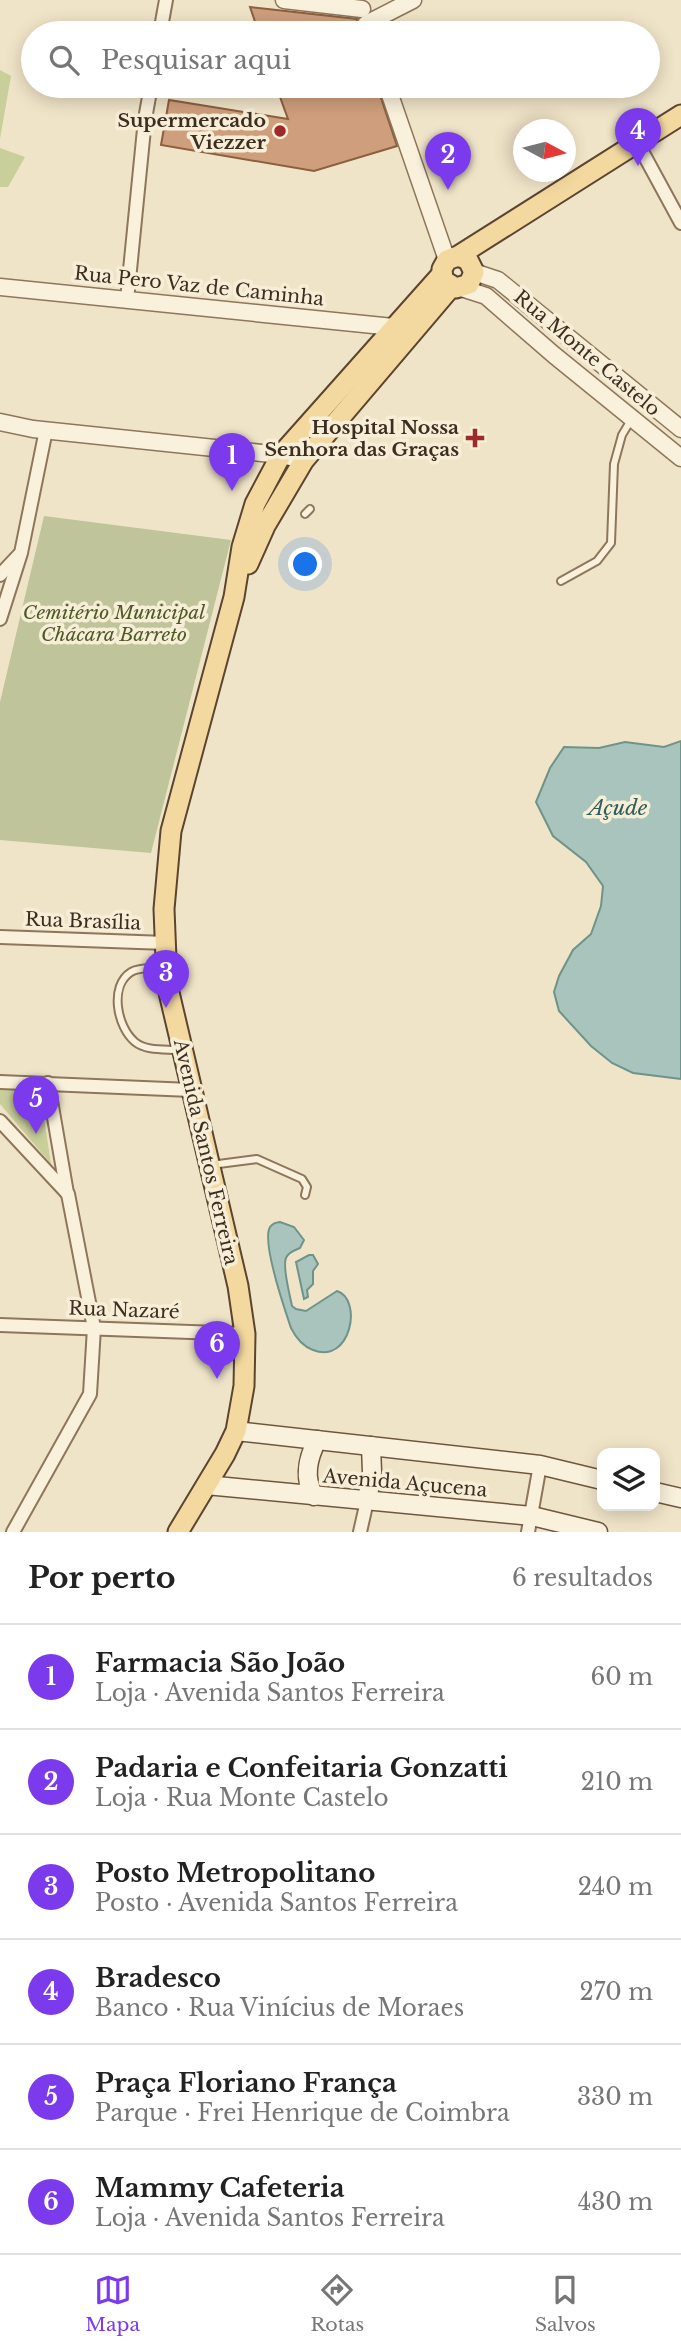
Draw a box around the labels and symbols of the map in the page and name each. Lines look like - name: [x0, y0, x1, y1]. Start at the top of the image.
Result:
- pin: 4: [615, 108, 661, 166]
- place label: Supermercado Viezzer: [117, 109, 267, 154]
- north arrow: [513, 119, 576, 182]
- marker: Supermercado Viezzer: [272, 123, 288, 139]
- pin: 2: [425, 132, 471, 190]
- street label: Rua Pero Vaz de Caminha: [73, 261, 325, 311]
- street label: Rua Monte Castelo: [509, 285, 665, 421]
- place label: Hospital Nossa Senhora das Graças: [264, 416, 459, 461]
- marker: Hospital Nossa Senhora das Graças: [465, 428, 485, 448]
- pin: 1: [209, 433, 255, 491]
- your location: [288, 547, 322, 581]
- park label: Cemitério Municipal Chácara Barreto: [23, 601, 205, 646]
- water label: Açude: [586, 795, 648, 821]
- street label: Rua Brasília: [25, 907, 142, 935]
- pin: 3: [143, 950, 189, 1008]
- street label: Avenida Santos Ferreira: [169, 1036, 243, 1268]
- pin: 5: [13, 1076, 59, 1134]
- street label: Rua Nazaré: [68, 1297, 180, 1323]
- pin: 6: [194, 1321, 240, 1379]
- street label: Avenida Açucena: [321, 1464, 489, 1502]

